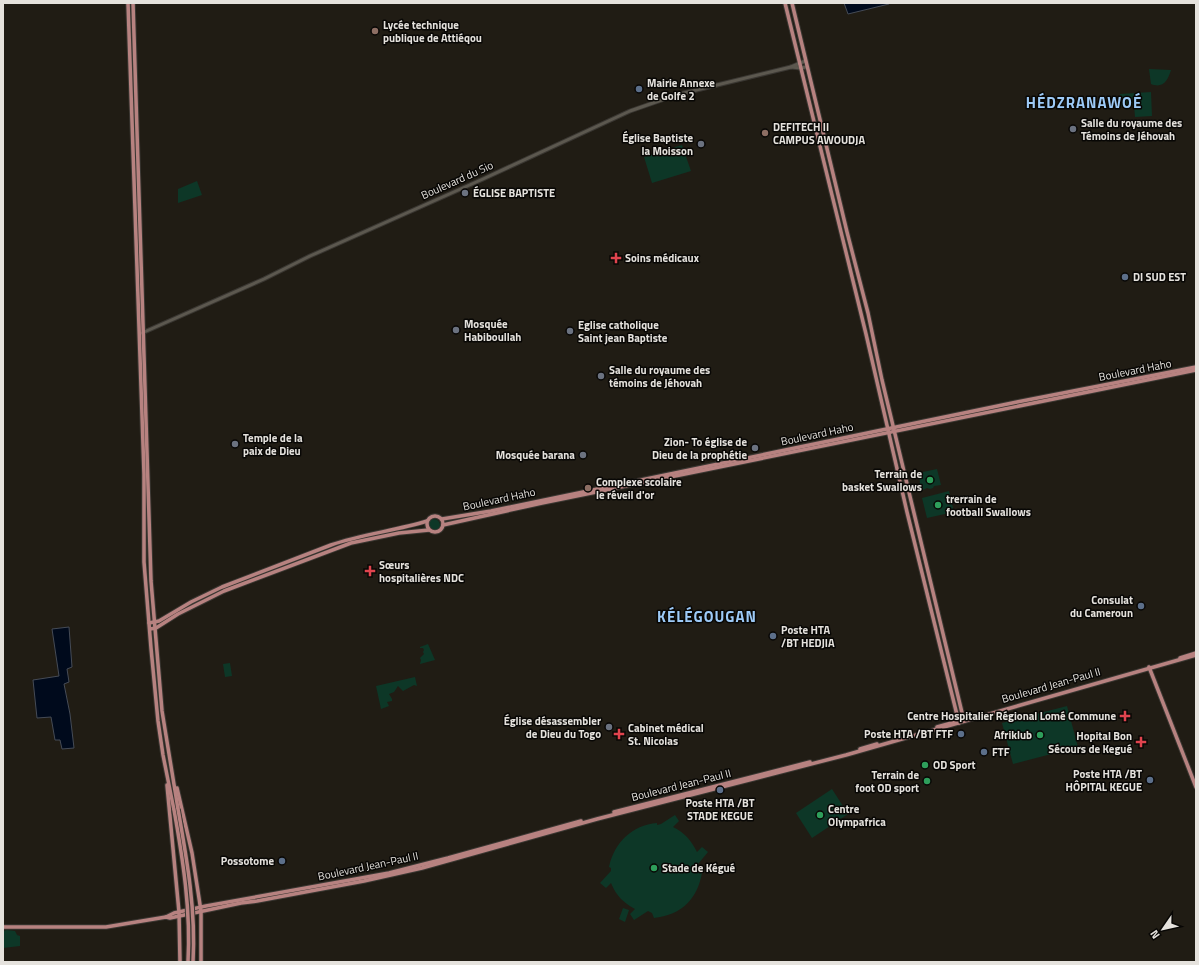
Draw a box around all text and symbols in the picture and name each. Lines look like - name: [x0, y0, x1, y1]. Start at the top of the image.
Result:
- place label: Lycée technique publique de Attiéqou: [383, 17, 482, 46]
- marker: Lycée technique publique de Attiéqou: [370, 26, 380, 36]
- place label: Mairie Annexe de Golfe 2: [647, 75, 715, 104]
- marker: Mairie Annexe de Golfe 2: [634, 84, 644, 94]
- district label: HÉDZRANAWOÉ: [1026, 91, 1142, 114]
- place label: Salle du royaume des Témoins de Jéhovah: [1081, 115, 1182, 144]
- place label: DEFITECH II CAMPUS AWOUDJA: [773, 119, 865, 148]
- marker: Salle du royaume des Témoins de Jéhovah: [1068, 124, 1078, 134]
- marker: DEFITECH II CAMPUS AWOUDJA: [760, 128, 770, 138]
- place label: Église Baptiste la Moisson: [622, 130, 693, 159]
- marker: Église Baptiste la Moisson: [696, 139, 706, 149]
- street label: Boulevard du Sio: [418, 157, 496, 203]
- place label: ÉGLISE BAPTISTE: [473, 185, 555, 201]
- marker: ÉGLISE BAPTISTE: [460, 188, 470, 198]
- place label: Soins médicaux: [625, 250, 700, 266]
- marker: Soins médicaux: [610, 252, 622, 264]
- place label: DI SUD EST: [1133, 269, 1186, 285]
- marker: DI SUD EST: [1120, 272, 1130, 282]
- place label: Mosquée Habiboullah: [464, 316, 521, 345]
- place label: Eglise catholique Saint jean Baptiste: [578, 317, 668, 346]
- marker: Mosquée Habiboullah: [451, 325, 461, 335]
- marker: Eglise catholique Saint jean Baptiste: [565, 326, 575, 336]
- street label: Boulevard Haho: [1097, 355, 1173, 385]
- place label: Salle du royaume des témoins de Jéhovah: [609, 362, 710, 391]
- marker: Salle du royaume des témoins de Jéhovah: [596, 371, 606, 381]
- street label: Boulevard Haho: [779, 418, 855, 449]
- place label: Temple de la paix de Dieu: [243, 430, 303, 459]
- place label: Zion- To église de Dieu de la prophétie: [652, 434, 747, 463]
- marker: Temple de la paix de Dieu: [230, 439, 240, 449]
- marker: Zion- To église de Dieu de la prophétie: [750, 443, 760, 453]
- place label: Mosquée barana: [496, 447, 575, 463]
- marker: Mosquée barana: [578, 450, 588, 460]
- place label: Terrain de basket Swallows: [842, 466, 922, 495]
- place label: Complexe scolaire le réveil d'or: [596, 474, 682, 503]
- marker: Terrain de basket Swallows: [925, 475, 935, 485]
- street label: Boulevard Haho: [461, 483, 537, 514]
- marker: Complexe scolaire le réveil d'or: [583, 483, 593, 493]
- place label: trerrain de football Swallows: [946, 491, 1031, 520]
- marker: trerrain de football Swallows: [933, 500, 943, 510]
- place label: Sœurs hospitalières NDC: [379, 557, 464, 586]
- marker: Sœurs hospitalières NDC: [364, 565, 376, 577]
- place label: Consulat du Cameroun: [1070, 592, 1133, 621]
- marker: Consulat du Cameroun: [1136, 601, 1146, 611]
- district label: KÉLÉGOUGAN: [657, 605, 757, 628]
- place label: Poste HTA /BT HEDJIA: [781, 622, 835, 651]
- marker: Poste HTA /BT HEDJIA: [768, 631, 778, 641]
- street label: Boulevard Jean-Paul II: [1000, 663, 1102, 707]
- place label: Centre Hospitalier Régional Lomé Commune: [907, 708, 1116, 724]
- marker: Centre Hospitalier Régional Lomé Commune: [1119, 710, 1131, 722]
- place label: Église désassembler de Dieu du Togo: [504, 713, 601, 742]
- place label: Cabinet médical St. Nicolas: [628, 720, 704, 749]
- marker: Église désassembler de Dieu du Togo: [604, 722, 614, 732]
- place label: Poste HTA /BT FTF: [864, 726, 953, 742]
- place label: Afriklub: [994, 727, 1032, 743]
- marker: Cabinet médical St. Nicolas: [613, 728, 625, 740]
- place label: Hopital Bon Sécours de Kegué: [1048, 728, 1132, 757]
- marker: Poste HTA /BT FTF: [956, 729, 966, 739]
- marker: Afriklub: [1035, 730, 1045, 740]
- marker: Hopital Bon Sécours de Kegué: [1135, 736, 1147, 748]
- place label: FTF: [992, 744, 1010, 760]
- marker: FTF: [979, 747, 989, 757]
- place label: OD Sport: [933, 757, 976, 773]
- marker: OD Sport: [920, 760, 930, 770]
- street label: Boulevard Jean-Paul II: [630, 765, 732, 805]
- place label: Poste HTA /BT HÔPITAL KEGUE: [1066, 766, 1142, 795]
- place label: Terrain de foot OD sport: [855, 767, 919, 796]
- marker: Poste HTA /BT HÔPITAL KEGUE: [1145, 775, 1155, 785]
- marker: Terrain de foot OD sport: [922, 776, 932, 786]
- marker: Poste HTA /BT STADE KEGUE: [715, 785, 725, 795]
- place label: Poste HTA /BT STADE KEGUE: [685, 795, 755, 824]
- place label: Centre Olympafrica: [828, 801, 886, 830]
- marker: Centre Olympafrica: [815, 810, 825, 820]
- street label: Boulevard Jean-Paul II: [316, 848, 420, 884]
- place label: Possotome: [221, 853, 274, 869]
- marker: Possotome: [277, 856, 287, 866]
- place label: Stade de Kégué: [662, 860, 736, 876]
- marker: Stade de Kégué: [649, 863, 659, 873]
- north arrow: [1143, 909, 1183, 949]
- text: N: [1146, 927, 1163, 942]

